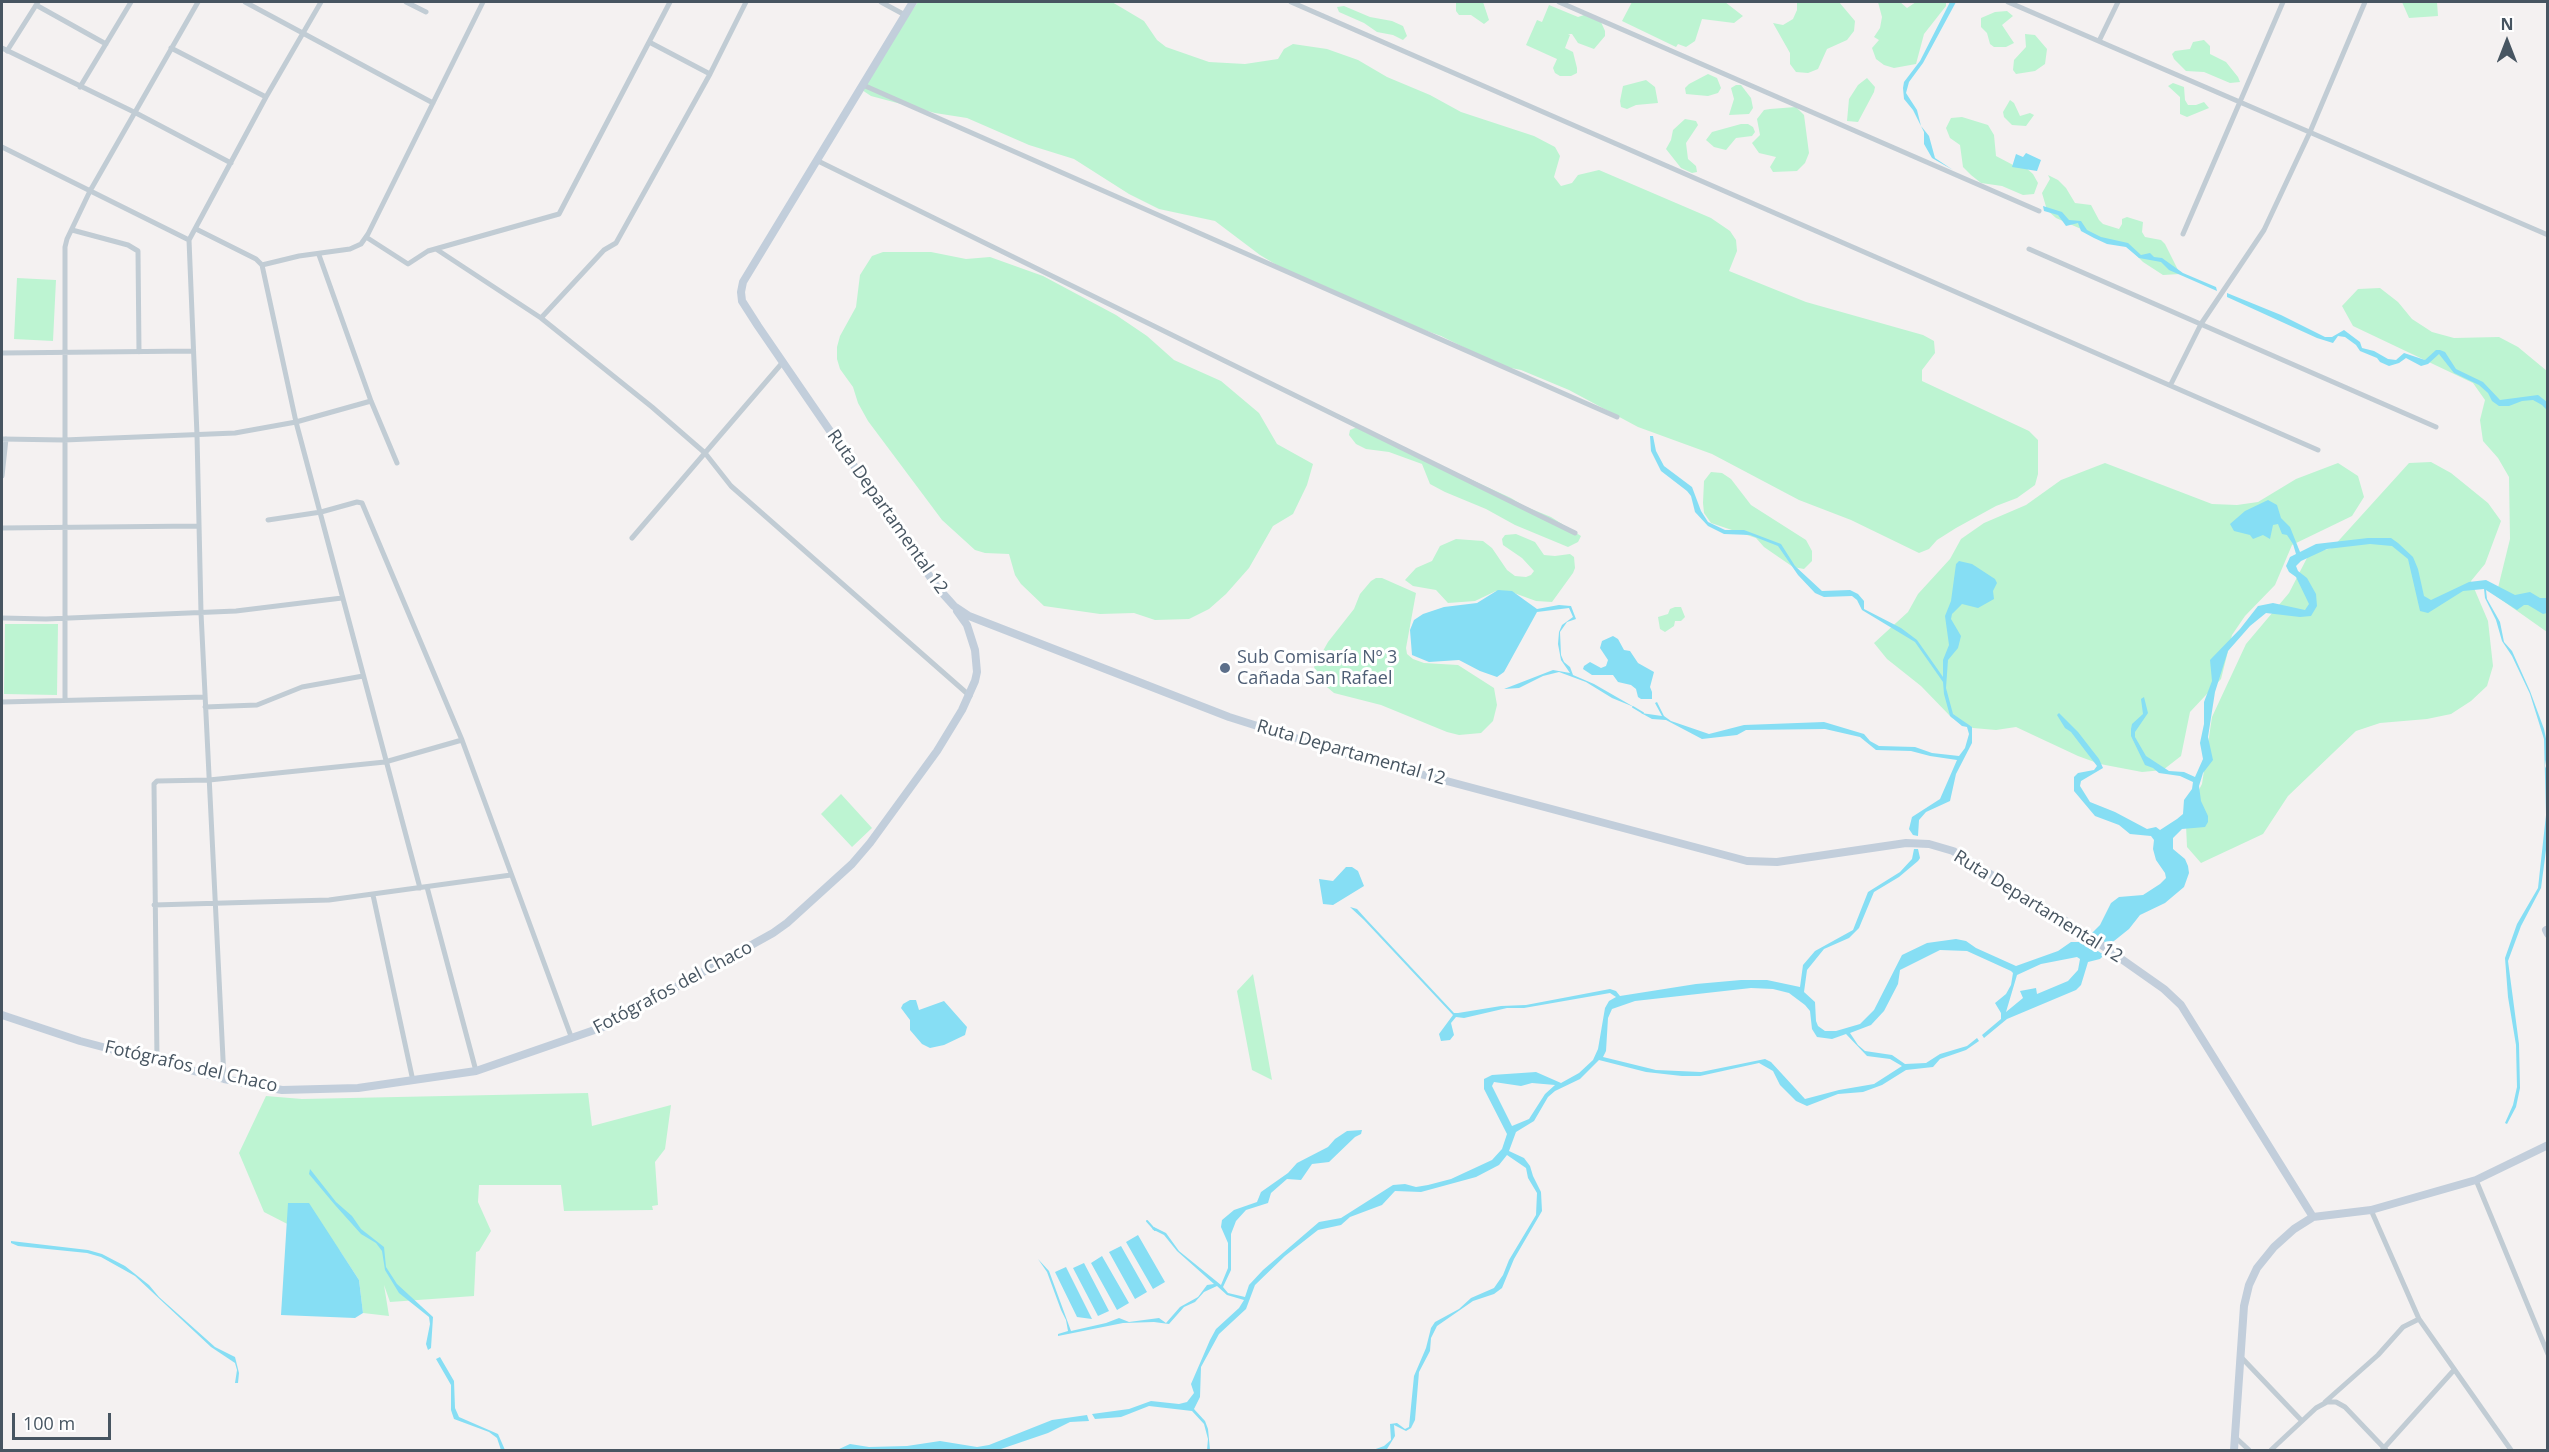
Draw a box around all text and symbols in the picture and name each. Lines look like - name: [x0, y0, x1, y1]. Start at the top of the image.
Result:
- north arrow: [2477, 12, 2537, 72]
- text: N: [2500, 13, 2514, 35]
- street label: Ruta Departamental 12: [822, 426, 952, 598]
- place label: Sub Comisaría Nº 3 Cañada San Rafael: [1237, 647, 1397, 690]
- marker: Sub Comisaría Nº 3 Cañada San Rafael: [1218, 661, 1232, 675]
- street label: Ruta Departamental 12: [1254, 716, 1448, 790]
- street label: Ruta Departamental 12: [1949, 846, 2127, 968]
- street label: Fotógrafos del Chaco: [590, 937, 756, 1039]
- street label: Fotógrafos del Chaco: [102, 1037, 280, 1097]
- scale bar: [15, 1401, 114, 1439]
- text: 100 m: [23, 1411, 75, 1435]

